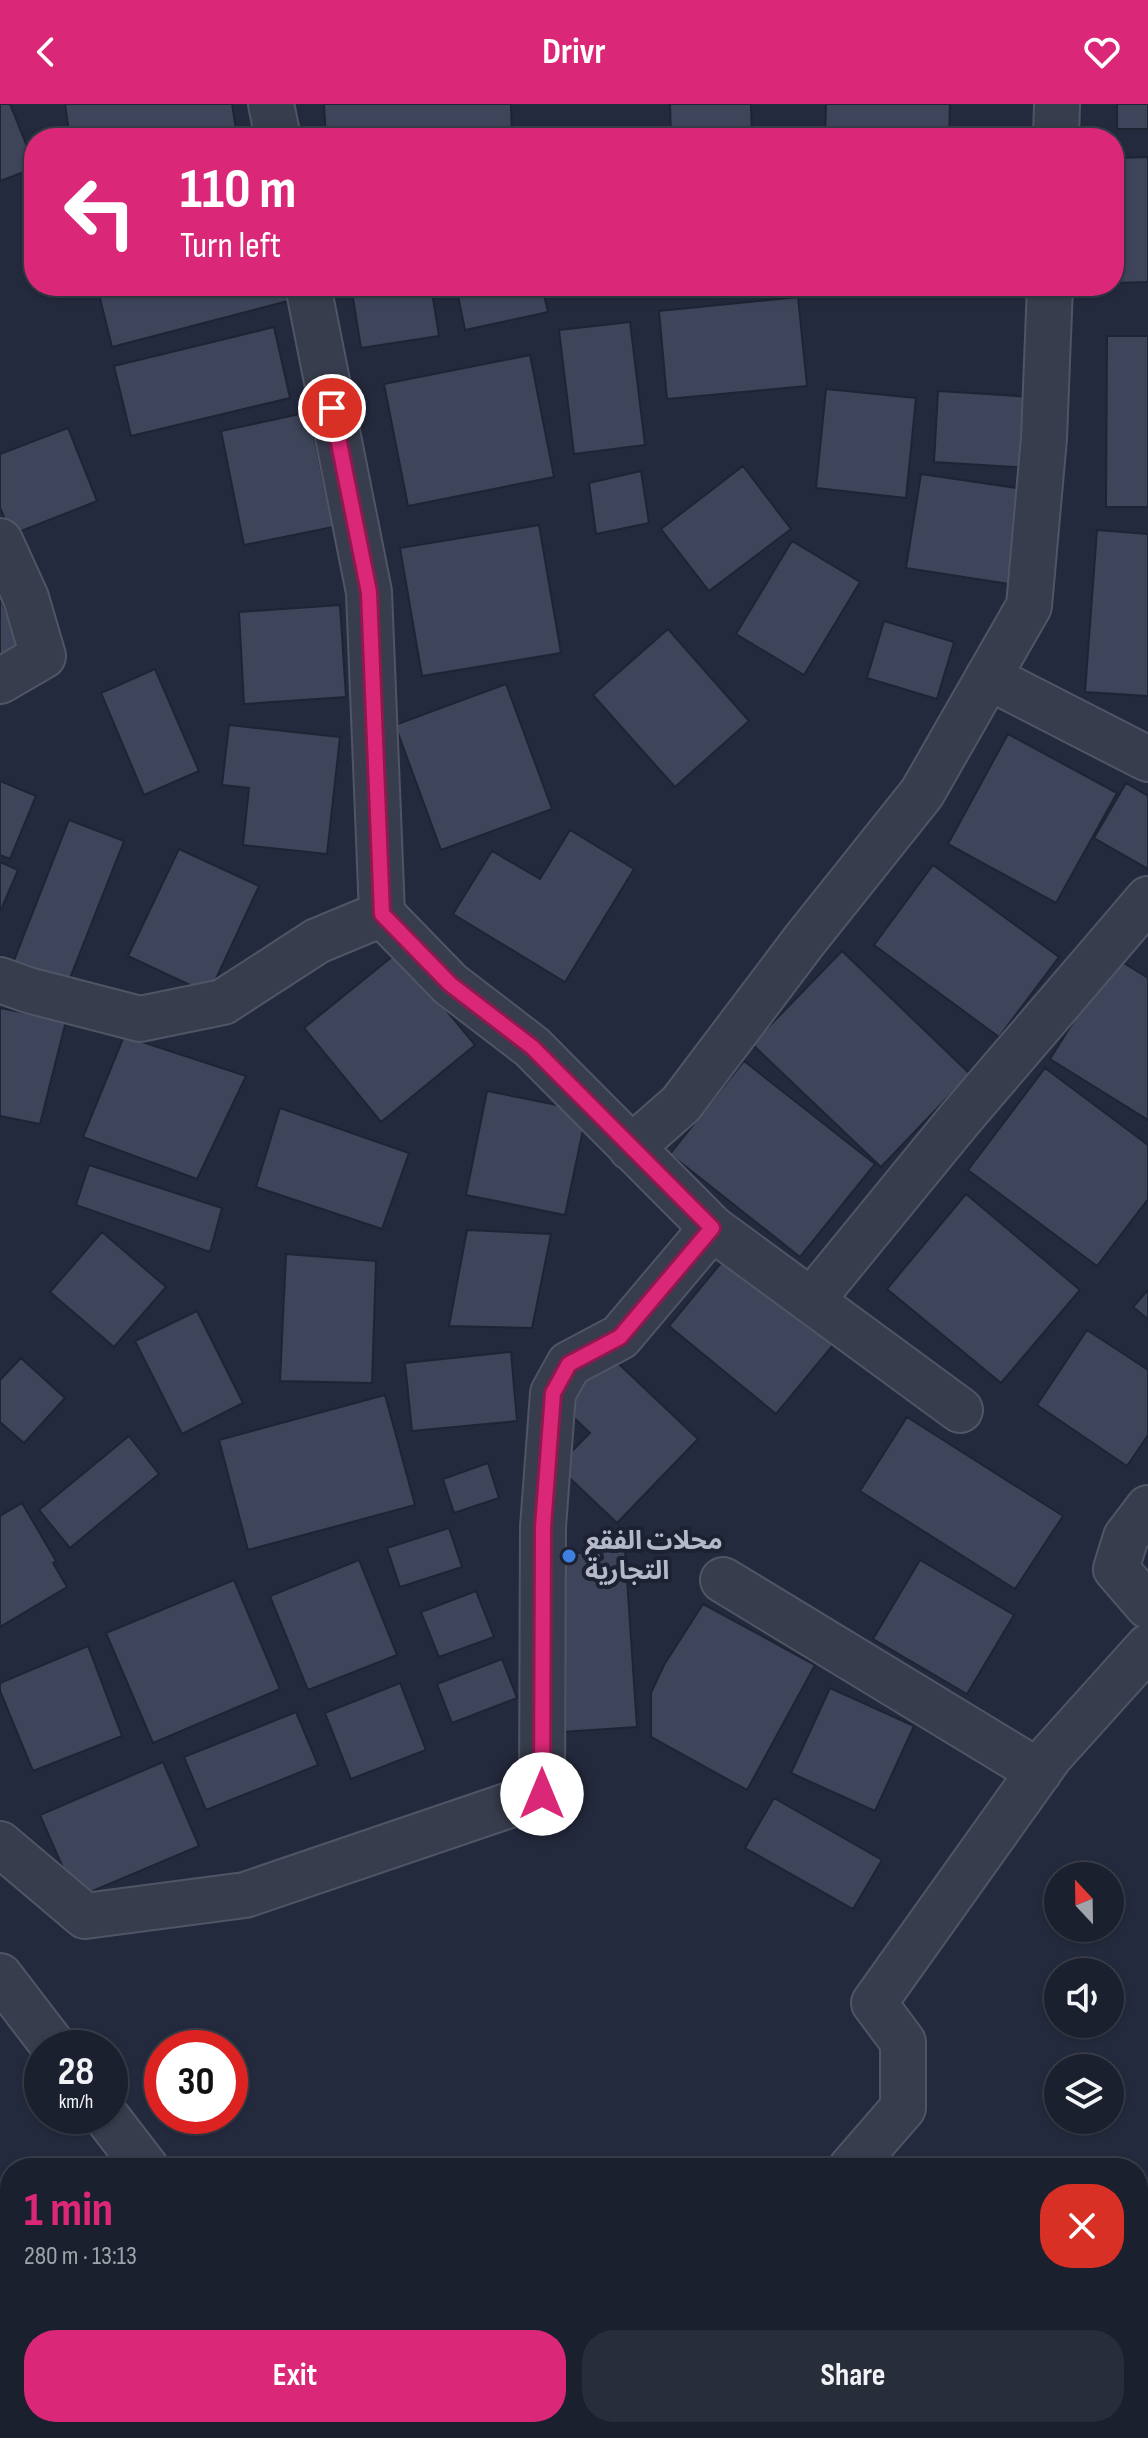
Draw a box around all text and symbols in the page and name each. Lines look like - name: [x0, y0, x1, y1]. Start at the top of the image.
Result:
- icon: back: [24, 30, 68, 74]
- icon: heart: [1080, 30, 1124, 74]
- text: Drivr: [542, 31, 606, 74]
- text: 110 m: [180, 157, 296, 224]
- icon: left: [48, 160, 152, 264]
- text: Turn left: [180, 225, 281, 268]
- pin: [298, 374, 366, 442]
- icon: arrive: [310, 386, 354, 430]
- place label: محلات الفقع التجارية: [585, 1526, 723, 1587]
- marker: محلات الفقع التجارية: [560, 1547, 578, 1565]
- position arrow: [500, 1752, 584, 1836]
- north arrow: [1044, 1862, 1124, 1942]
- map controls: [1044, 1862, 1124, 2134]
- button: sound: [1044, 1958, 1124, 2038]
- speed limit sign: 30: [144, 2030, 248, 2134]
- text: 28: [58, 2048, 94, 2096]
- button: layers: [1044, 2054, 1124, 2134]
- text: km/h: [59, 2090, 93, 2114]
- text: 1 min: [24, 2182, 113, 2239]
- button: close: [1040, 2184, 1124, 2268]
- text: 280 m · 13:13: [24, 2241, 137, 2272]
- button: Exit: [24, 2330, 566, 2422]
- button: Share: [582, 2330, 1124, 2422]

